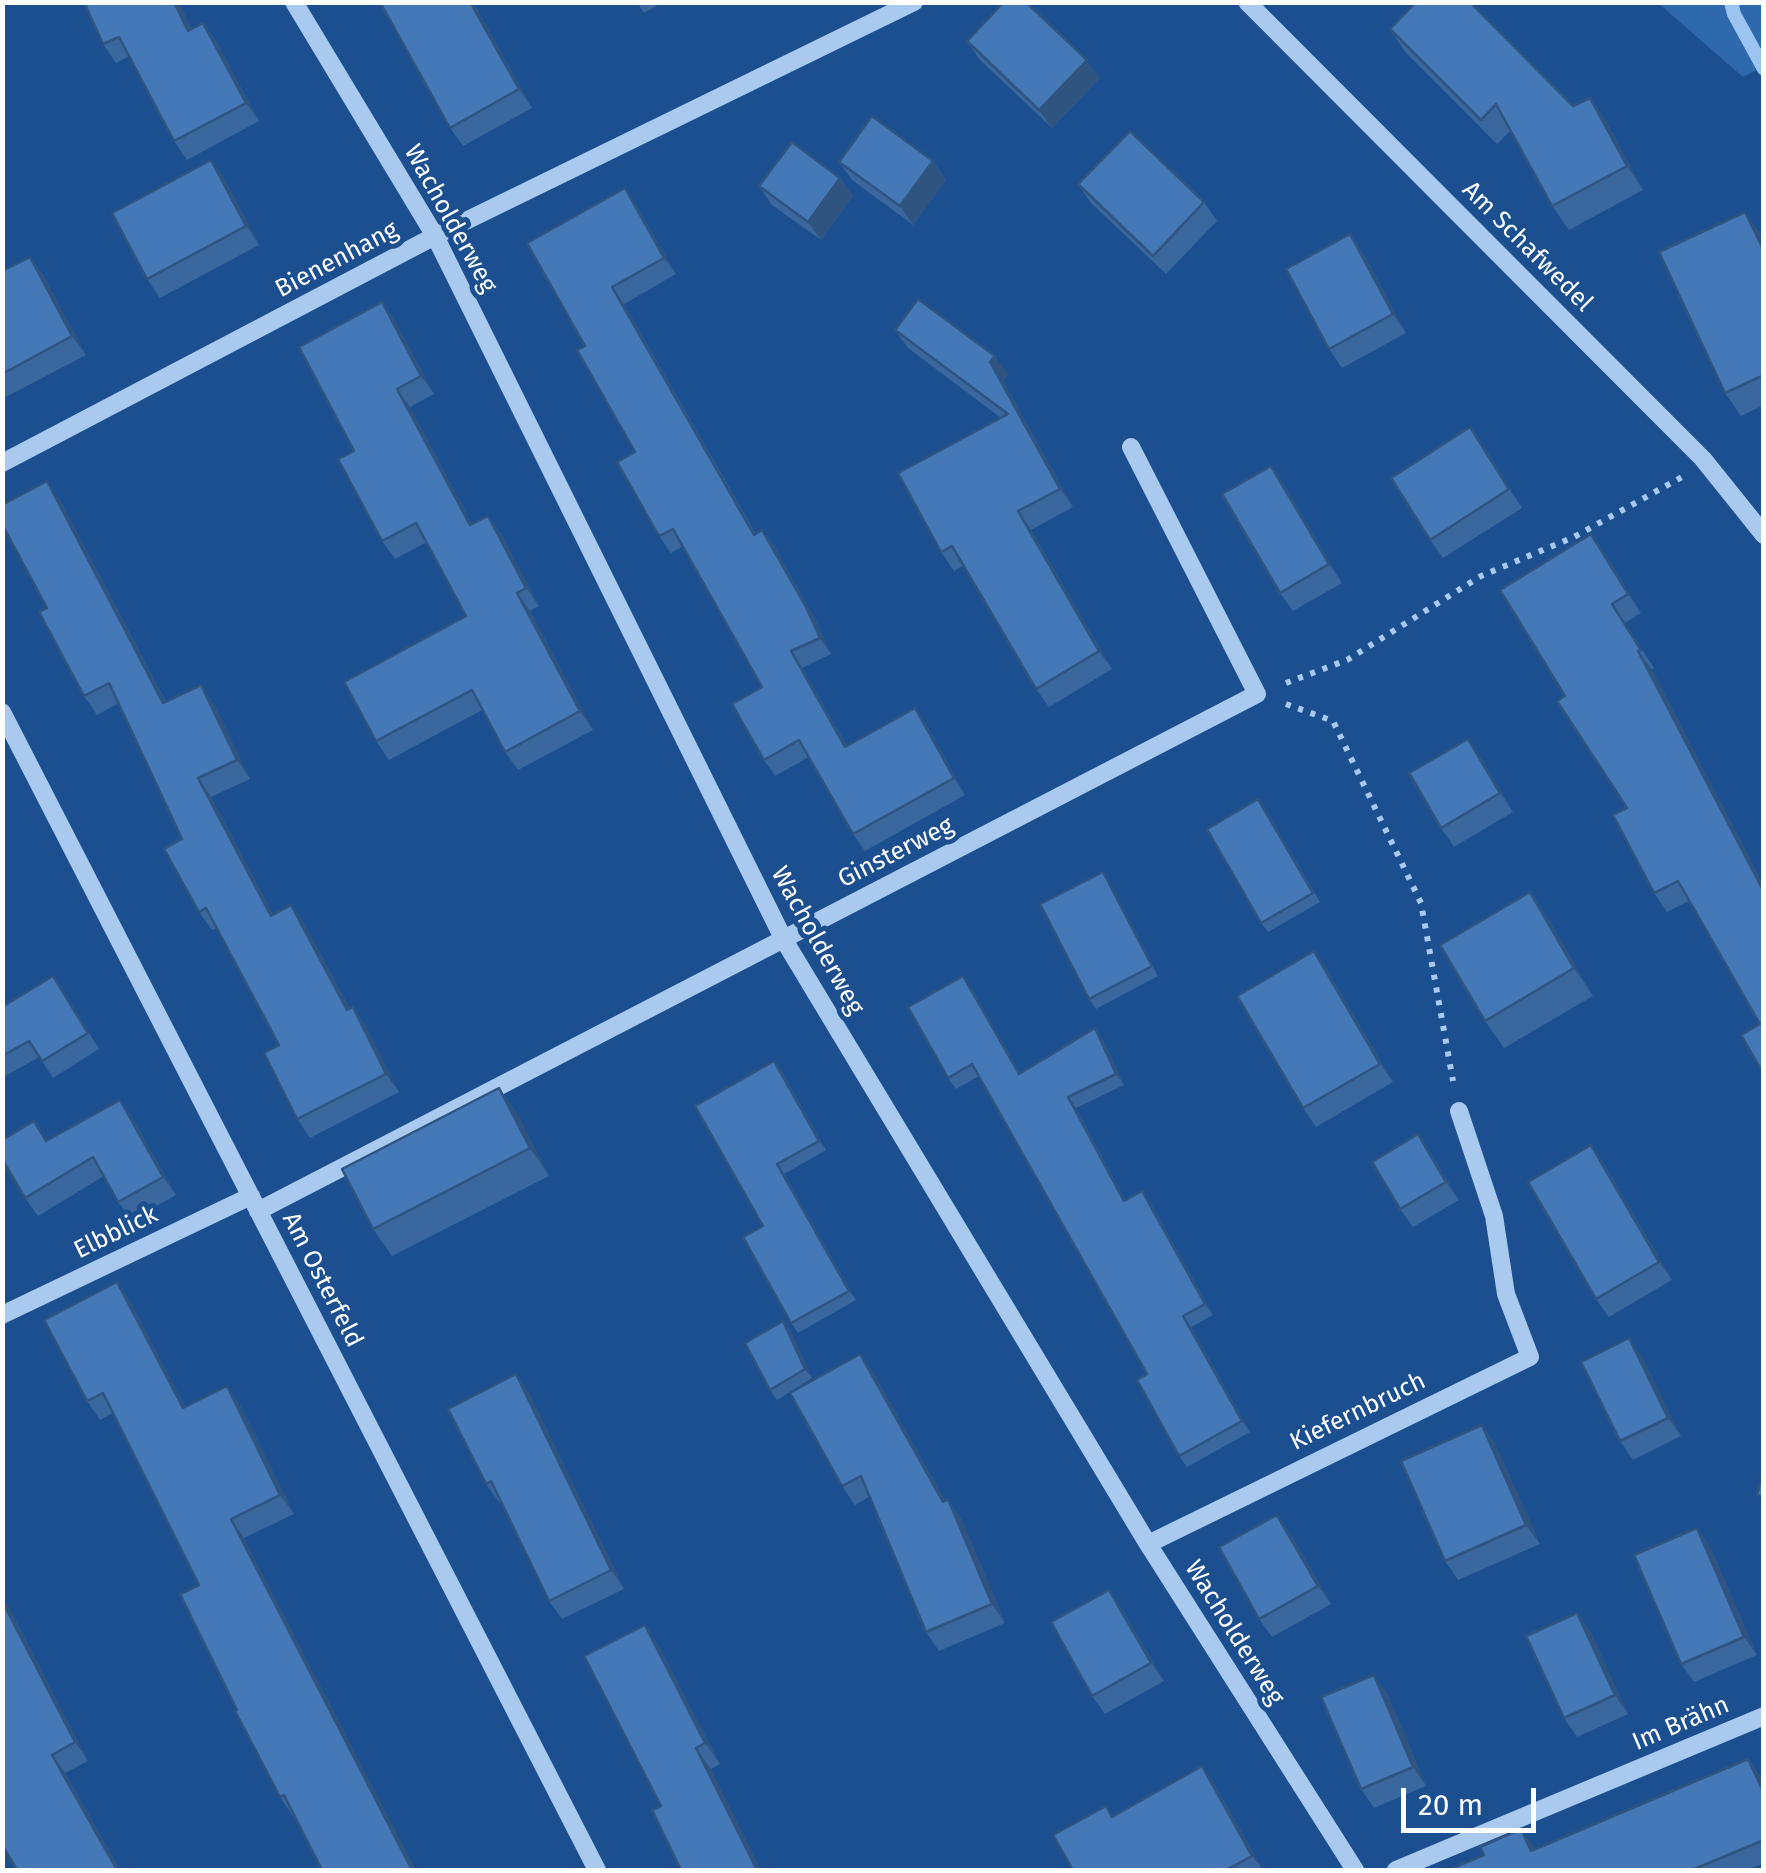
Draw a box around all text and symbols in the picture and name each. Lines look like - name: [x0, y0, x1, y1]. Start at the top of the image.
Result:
- street label: Wacholderweg: [397, 140, 503, 298]
- street label: Am Schafwedel: [1456, 176, 1598, 318]
- street label: Bienenhang: [270, 215, 404, 305]
- street label: Ginsterweg: [833, 811, 959, 895]
- street label: Wacholderweg: [764, 862, 870, 1020]
- street label: Elbblick: [69, 1200, 163, 1266]
- street label: Am Osterfeld: [275, 1208, 369, 1352]
- street label: Kiefernbruch: [1285, 1366, 1431, 1458]
- street label: Wacholderweg: [1178, 1555, 1290, 1711]
- street label: Im Brähn: [1628, 1690, 1734, 1758]
- scale bar: [1406, 1768, 1541, 1830]
- text: 20 m: [1418, 1787, 1483, 1823]

